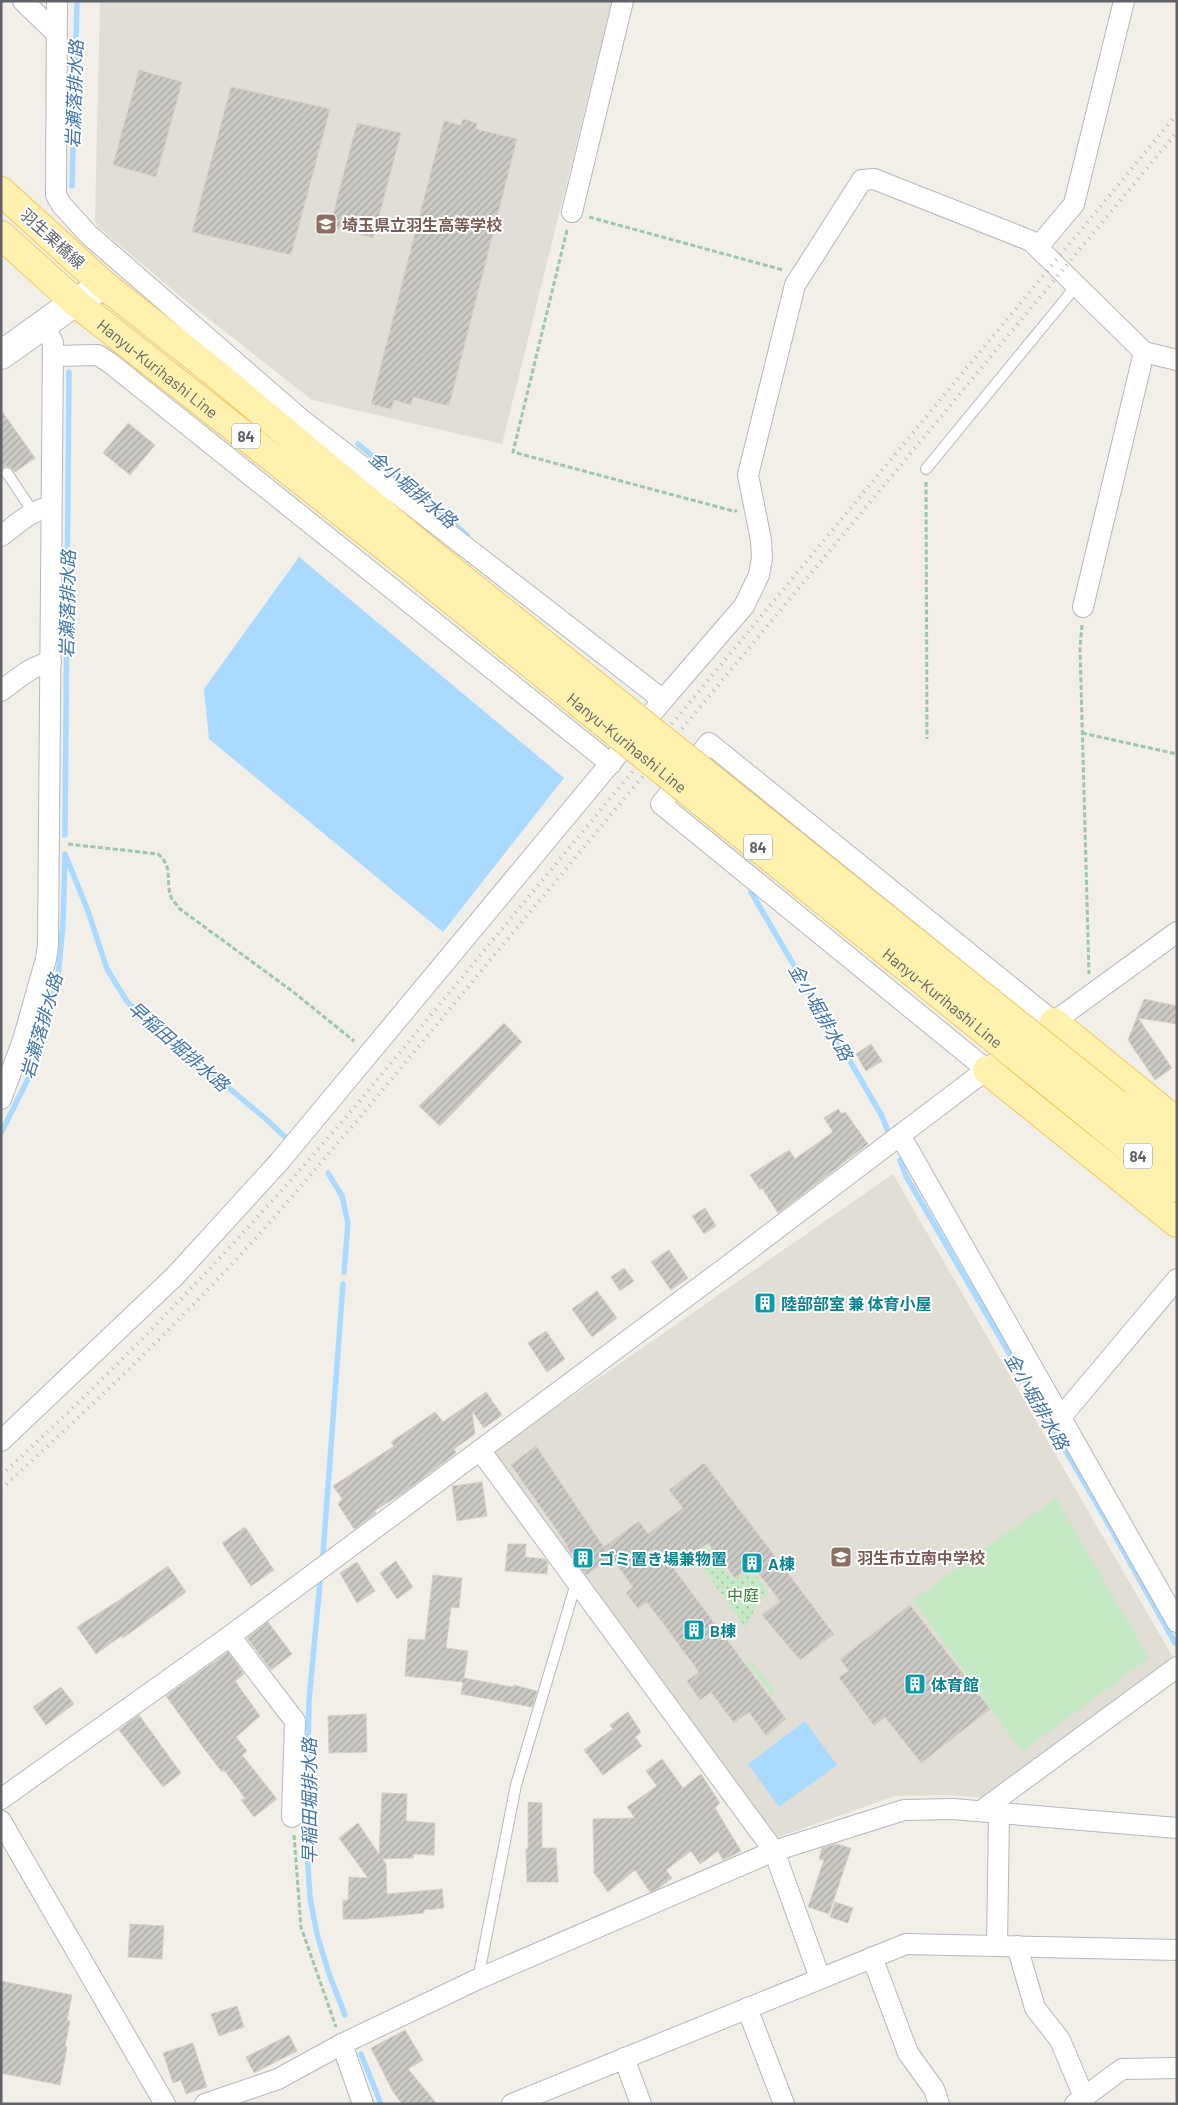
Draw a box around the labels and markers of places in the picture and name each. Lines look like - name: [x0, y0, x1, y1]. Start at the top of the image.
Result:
- school or university icon: 埼玉県立羽生高等学校: [314, 212, 338, 236]
- place label: 埼玉県立羽生高等学校: [342, 215, 502, 234]
- building icon: 陸部部室 兼 体育小屋: [753, 1291, 777, 1315]
- place label: 陸部部室 兼 体育小屋: [781, 1294, 931, 1313]
- school or university icon: 羽生市立南中学校: [829, 1545, 853, 1569]
- building icon: ゴミ置き場兼物置: [571, 1546, 595, 1570]
- place label: 羽生市立南中学校: [857, 1548, 985, 1567]
- place label: ゴミ置き場兼物置: [599, 1549, 727, 1568]
- building icon: A棟: [740, 1551, 764, 1575]
- place label: A棟: [768, 1554, 795, 1573]
- building icon: B棟: [682, 1618, 706, 1642]
- place label: B棟: [710, 1621, 736, 1640]
- building icon: 体育館: [903, 1672, 927, 1696]
- place label: 体育館: [931, 1675, 979, 1694]

